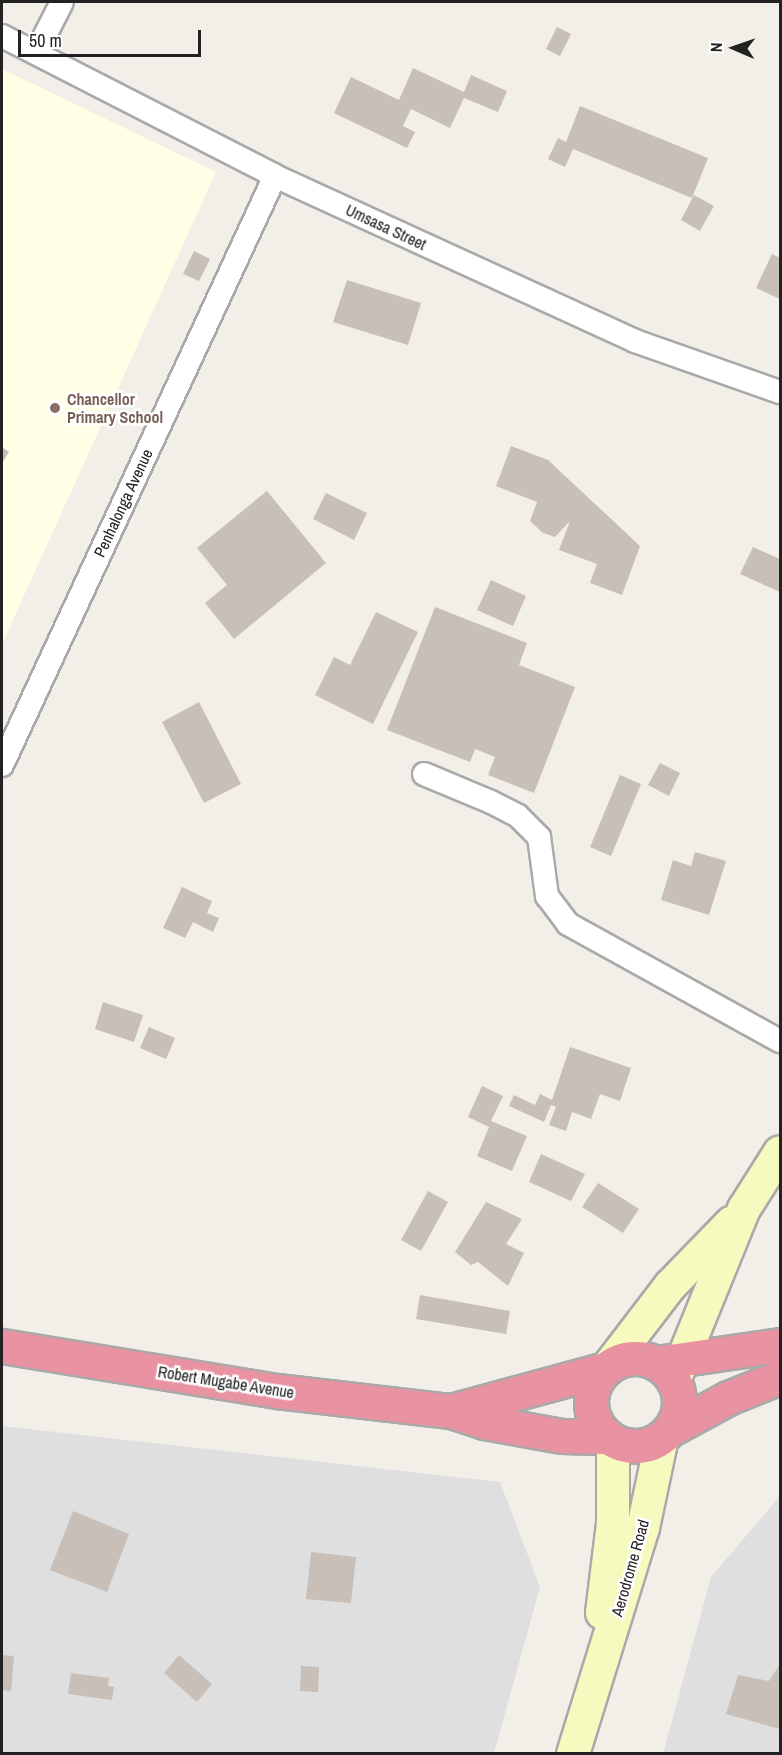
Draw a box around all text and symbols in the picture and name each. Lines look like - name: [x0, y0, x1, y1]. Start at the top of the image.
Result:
- scale bar: [21, 18, 204, 56]
- north arrow: [704, 18, 764, 78]
- text: 50 m: [29, 28, 62, 53]
- text: N: [705, 42, 727, 53]
- street label: Umsasa Street: [343, 200, 429, 254]
- place label: Chancellor Primary School: [67, 389, 163, 427]
- marker: Chancellor Primary School: [48, 401, 62, 415]
- street label: Penhalonga Avenue: [89, 445, 157, 561]
- street label: Robert Mugabe Avenue: [156, 1362, 296, 1402]
- street label: Aerodrome Road: [607, 1517, 653, 1619]

